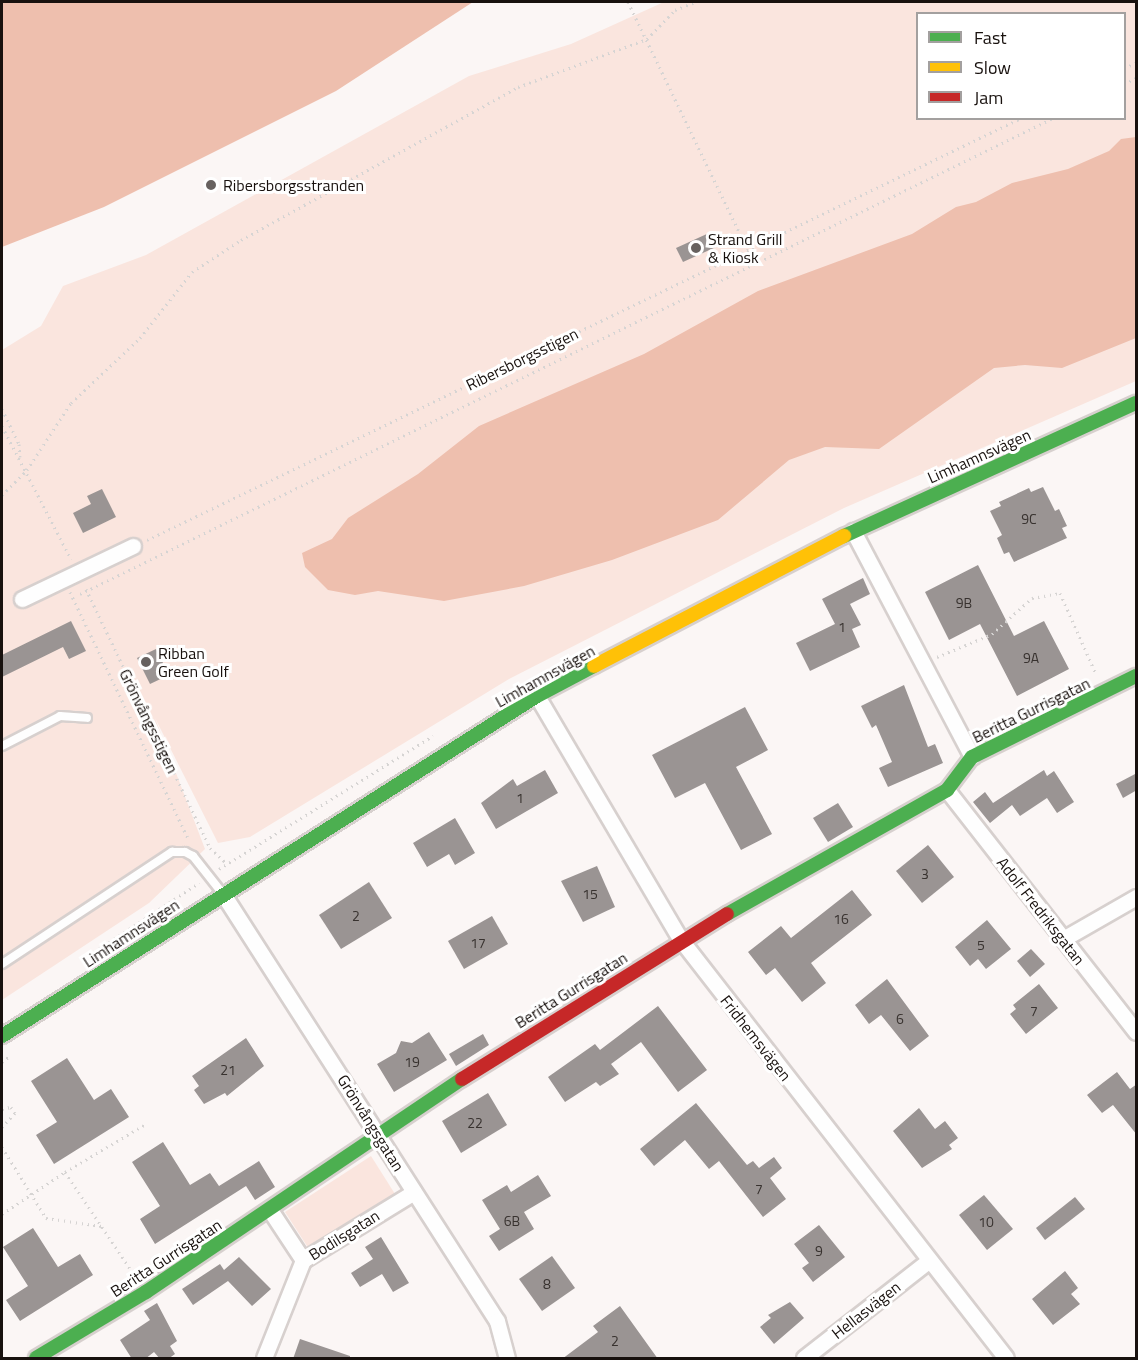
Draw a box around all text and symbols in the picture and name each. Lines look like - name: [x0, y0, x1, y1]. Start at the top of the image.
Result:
- legend: [916, 12, 1126, 120]
- text: Fast: [974, 24, 1007, 51]
- text: Slow: [974, 54, 1011, 81]
- text: Jam: [974, 84, 1003, 111]
- place label: Ribersborgsstranden: [223, 175, 364, 195]
- marker: Ribersborgsstranden: [204, 178, 218, 192]
- place label: Strand Grill & Kiosk: [708, 229, 783, 267]
- marker: Strand Grill & Kiosk: [689, 241, 703, 255]
- street label: Ribersborgsstigen: [463, 324, 581, 394]
- street label: Limhamnsvägen: [924, 425, 1034, 487]
- house number: 9C: [1021, 511, 1037, 527]
- house number: 9B: [956, 595, 972, 611]
- house number: 1: [838, 619, 846, 635]
- street label: Limhamnsvägen: [492, 641, 598, 711]
- place label: Ribban Green Golf: [158, 643, 229, 681]
- house number: 9A: [1023, 650, 1039, 666]
- marker: Ribban Green Golf: [139, 655, 153, 669]
- street label: Grönvångsstigen: [115, 666, 183, 776]
- street label: Beritta Gurrisgatan: [969, 673, 1093, 747]
- house number: 1: [516, 790, 524, 806]
- street label: Adolf Fredriksgatan: [993, 853, 1089, 969]
- house number: 3: [921, 866, 929, 882]
- house number: 15: [582, 886, 598, 902]
- street label: Limhamnsvägen: [79, 895, 183, 971]
- house number: 2: [352, 908, 360, 924]
- house number: 16: [833, 911, 849, 927]
- house number: 17: [470, 935, 486, 951]
- house number: 5: [977, 937, 985, 953]
- street label: Beritta Gurrisgatan: [511, 948, 631, 1032]
- street label: Fridhemsvägen: [717, 991, 795, 1085]
- house number: 7: [1030, 1003, 1038, 1019]
- house number: 6: [896, 1011, 904, 1027]
- house number: 19: [404, 1054, 420, 1070]
- house number: 21: [220, 1062, 236, 1078]
- street label: Grönvångsgatan: [334, 1071, 408, 1175]
- house number: 22: [467, 1115, 483, 1131]
- house number: 7: [755, 1181, 763, 1197]
- street label: Bodilsgatan: [305, 1206, 383, 1264]
- house number: 6B: [504, 1213, 520, 1229]
- house number: 10: [978, 1214, 994, 1230]
- street label: Beritta Gurrisgatan: [107, 1215, 225, 1301]
- house number: 9: [815, 1243, 823, 1259]
- house number: 8: [543, 1276, 551, 1292]
- street label: Hellasvägen: [828, 1277, 904, 1343]
- house number: 2: [611, 1333, 619, 1349]

